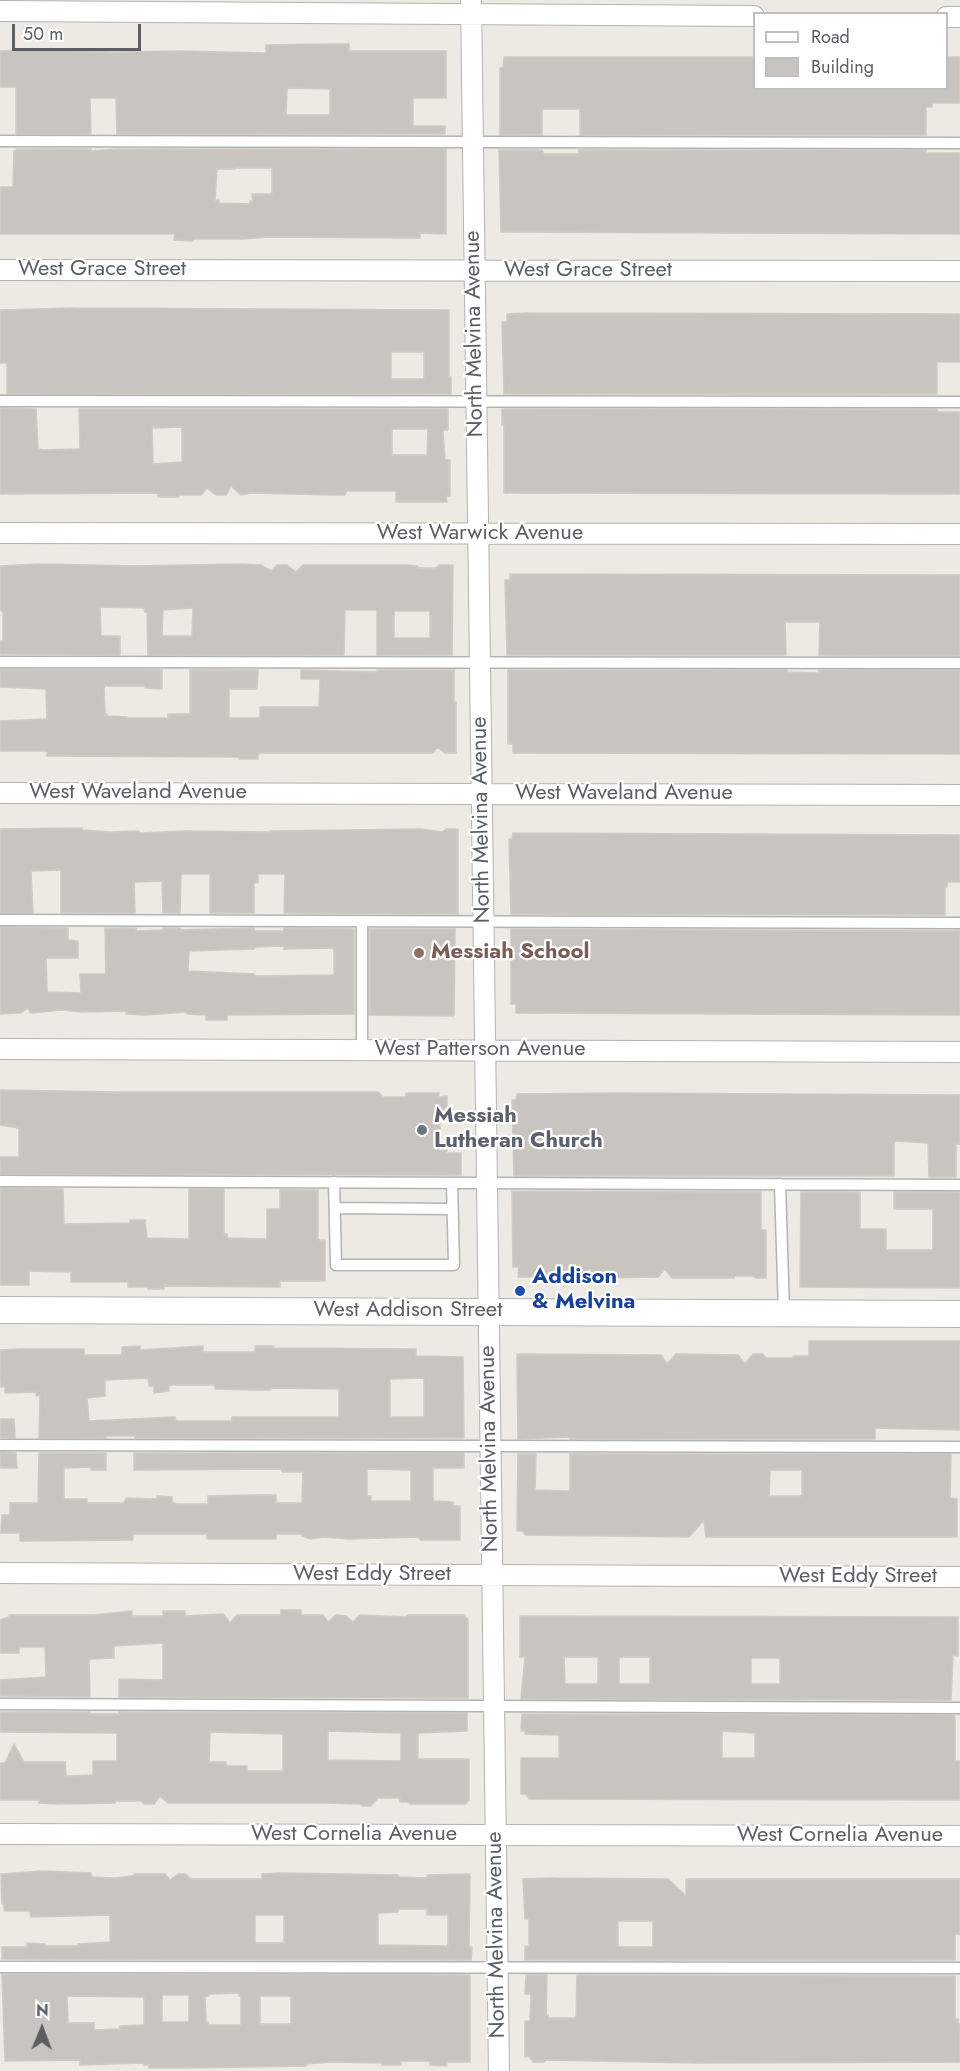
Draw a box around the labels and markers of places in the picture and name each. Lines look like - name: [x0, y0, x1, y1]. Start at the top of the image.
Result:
- place label: Messiah School: [431, 940, 589, 966]
- marker: Messiah School: [412, 946, 426, 960]
- place label: Messiah Lutheran Church: [434, 1104, 603, 1156]
- marker: Messiah Lutheran Church: [415, 1123, 429, 1137]
- place label: Addison & Melvina: [532, 1265, 635, 1316]
- marker: Addison & Melvina: [513, 1284, 527, 1298]

